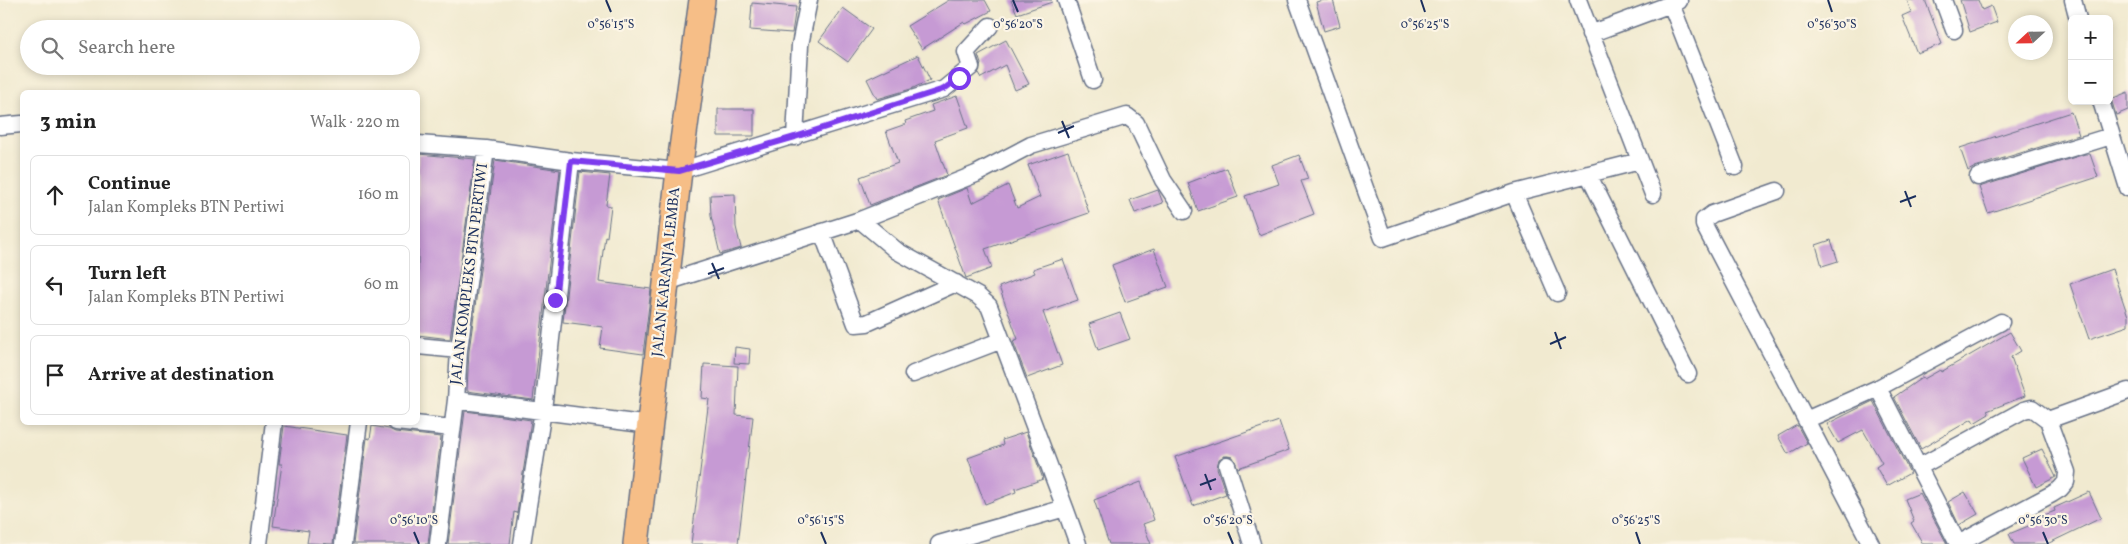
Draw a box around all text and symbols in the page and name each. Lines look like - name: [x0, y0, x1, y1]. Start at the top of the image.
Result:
- north arrow: [2008, 15, 2053, 60]
- map controls: [2068, 15, 2113, 105]
- button: +: [2068, 15, 2113, 60]
- text: 0°56'15"S: [588, 17, 634, 33]
- text: 0°56'20"S: [993, 17, 1043, 33]
- text: 0°56'25"S: [1401, 17, 1449, 33]
- text: 0°56'30"S: [1807, 17, 1857, 33]
- search box: [20, 20, 420, 75]
- icon: search: [38, 34, 66, 62]
- text: Search here: [78, 35, 175, 61]
- button: −: [2068, 60, 2113, 105]
- route start: [948, 67, 971, 90]
- text: 3 min: [40, 108, 96, 137]
- text: Walk · 220 m: [310, 112, 400, 134]
- street label: JALAN KOMPLEKS BTN PERTIWI: [446, 162, 494, 386]
- text: Continue: [88, 171, 171, 197]
- icon: ahead: [41, 181, 69, 209]
- text: 160 m: [358, 184, 399, 206]
- street label: JALAN KARANJA LEMBA: [648, 186, 686, 358]
- text: Jalan Kompleks BTN Pertiwi: [88, 197, 284, 219]
- text: Turn left: [88, 261, 167, 287]
- icon: left: [41, 271, 69, 299]
- text: 60 m: [364, 274, 399, 296]
- text: Jalan Kompleks BTN Pertiwi: [88, 287, 284, 309]
- route end: [544, 289, 567, 312]
- icon: arrive: [41, 361, 69, 389]
- text: Arrive at destination: [88, 362, 274, 388]
- text: 0°56'10"S: [390, 513, 438, 529]
- text: 0°56'15"S: [798, 513, 844, 529]
- text: 0°56'20"S: [1203, 513, 1253, 529]
- text: 0°56'25"S: [1612, 513, 1660, 529]
- text: 0°56'30"S: [2018, 513, 2068, 529]

